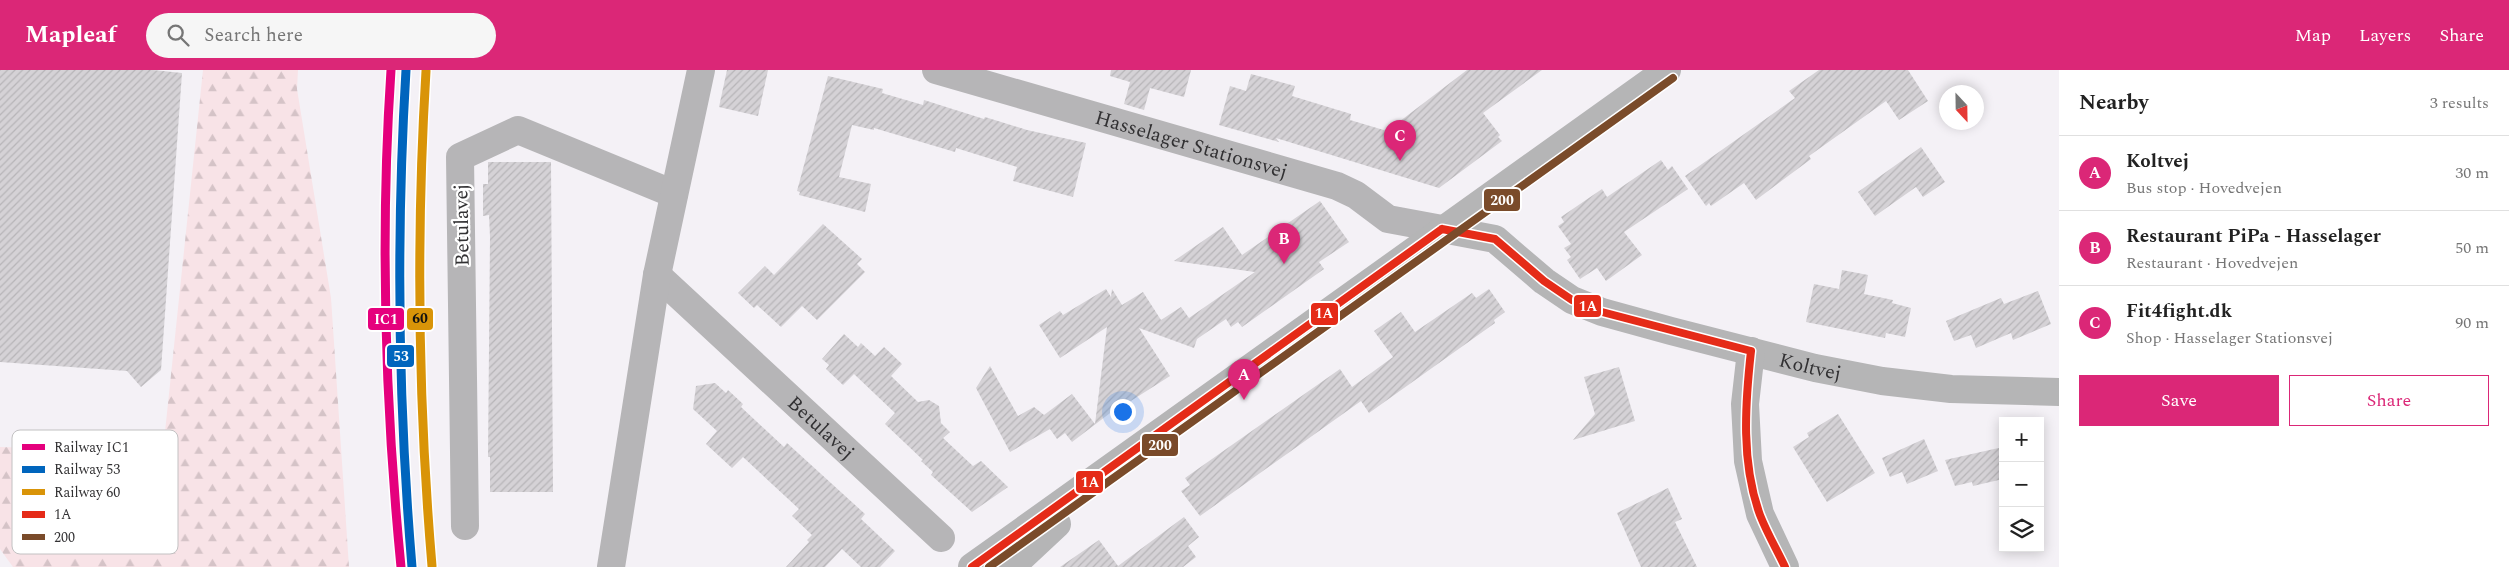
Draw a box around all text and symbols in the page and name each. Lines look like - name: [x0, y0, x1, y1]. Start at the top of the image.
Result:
- search box: [146, 13, 496, 58]
- text: Mapleaf: [25, 17, 116, 53]
- icon: search: [164, 21, 192, 49]
- text: Search here: [204, 21, 303, 50]
- text: Map: [2295, 22, 2331, 49]
- text: Layers: [2359, 22, 2411, 49]
- text: Share: [2439, 22, 2484, 49]
- north arrow: [1939, 85, 1984, 130]
- text: Nearby: [2079, 87, 2149, 119]
- text: 3 results: [2430, 91, 2489, 115]
- street label: Hasselager Stationsvej: [1091, 103, 1291, 187]
- pin: C: [1384, 120, 1416, 161]
- text: Koltvej: [2126, 147, 2189, 176]
- text: A: [2089, 161, 2101, 185]
- text: 30 m: [2455, 161, 2489, 185]
- text: Bus stop · Hovedvejen: [2126, 176, 2282, 200]
- street label: Betulavej: [446, 183, 478, 267]
- line badge: 200: [1483, 188, 1521, 212]
- text: 200: [1490, 190, 1514, 211]
- text: Restaurant PiPa - Hasselager: [2126, 222, 2381, 251]
- pin: B: [1268, 223, 1300, 264]
- text: B: [2089, 236, 2101, 260]
- text: 50 m: [2455, 236, 2489, 260]
- text: Restaurant · Hovedvejen: [2126, 251, 2298, 275]
- line badge: 1A: [1573, 294, 1602, 318]
- text: 1A: [1579, 296, 1598, 317]
- text: Fit4fight.dk: [2126, 297, 2232, 326]
- line badge: 1A: [1310, 302, 1339, 326]
- text: 1A: [1315, 303, 1334, 324]
- line badge: IC1: [367, 307, 405, 331]
- line badge: 60: [406, 307, 434, 331]
- text: 60: [412, 308, 428, 329]
- text: IC1: [374, 309, 398, 330]
- text: C: [2089, 311, 2101, 335]
- text: 90 m: [2455, 311, 2489, 335]
- text: Shop · Hasselager Stationsvej: [2126, 326, 2333, 350]
- line badge: 53: [386, 344, 415, 368]
- street label: Koltvej: [1776, 345, 1844, 389]
- text: 53: [393, 346, 409, 367]
- pin: A: [1228, 359, 1260, 400]
- button: Save: [2079, 375, 2279, 426]
- button: Share: [2289, 375, 2489, 426]
- street label: Betulavej: [780, 389, 861, 467]
- your location: [1110, 399, 1136, 425]
- map controls: [1999, 417, 2044, 552]
- button: +: [1999, 417, 2044, 462]
- legend: [12, 430, 178, 554]
- line badge: 200: [1141, 433, 1179, 457]
- text: 200: [1148, 435, 1172, 456]
- text: Railway IC1: [54, 437, 129, 458]
- text: Railway 53: [54, 459, 120, 480]
- button: −: [1999, 462, 2044, 507]
- line badge: 1A: [1075, 470, 1104, 494]
- text: 1A: [1081, 472, 1100, 493]
- text: Railway 60: [54, 482, 120, 503]
- text: 1A: [54, 504, 72, 525]
- button: layers: [1999, 507, 2044, 552]
- text: 200: [54, 527, 75, 548]

